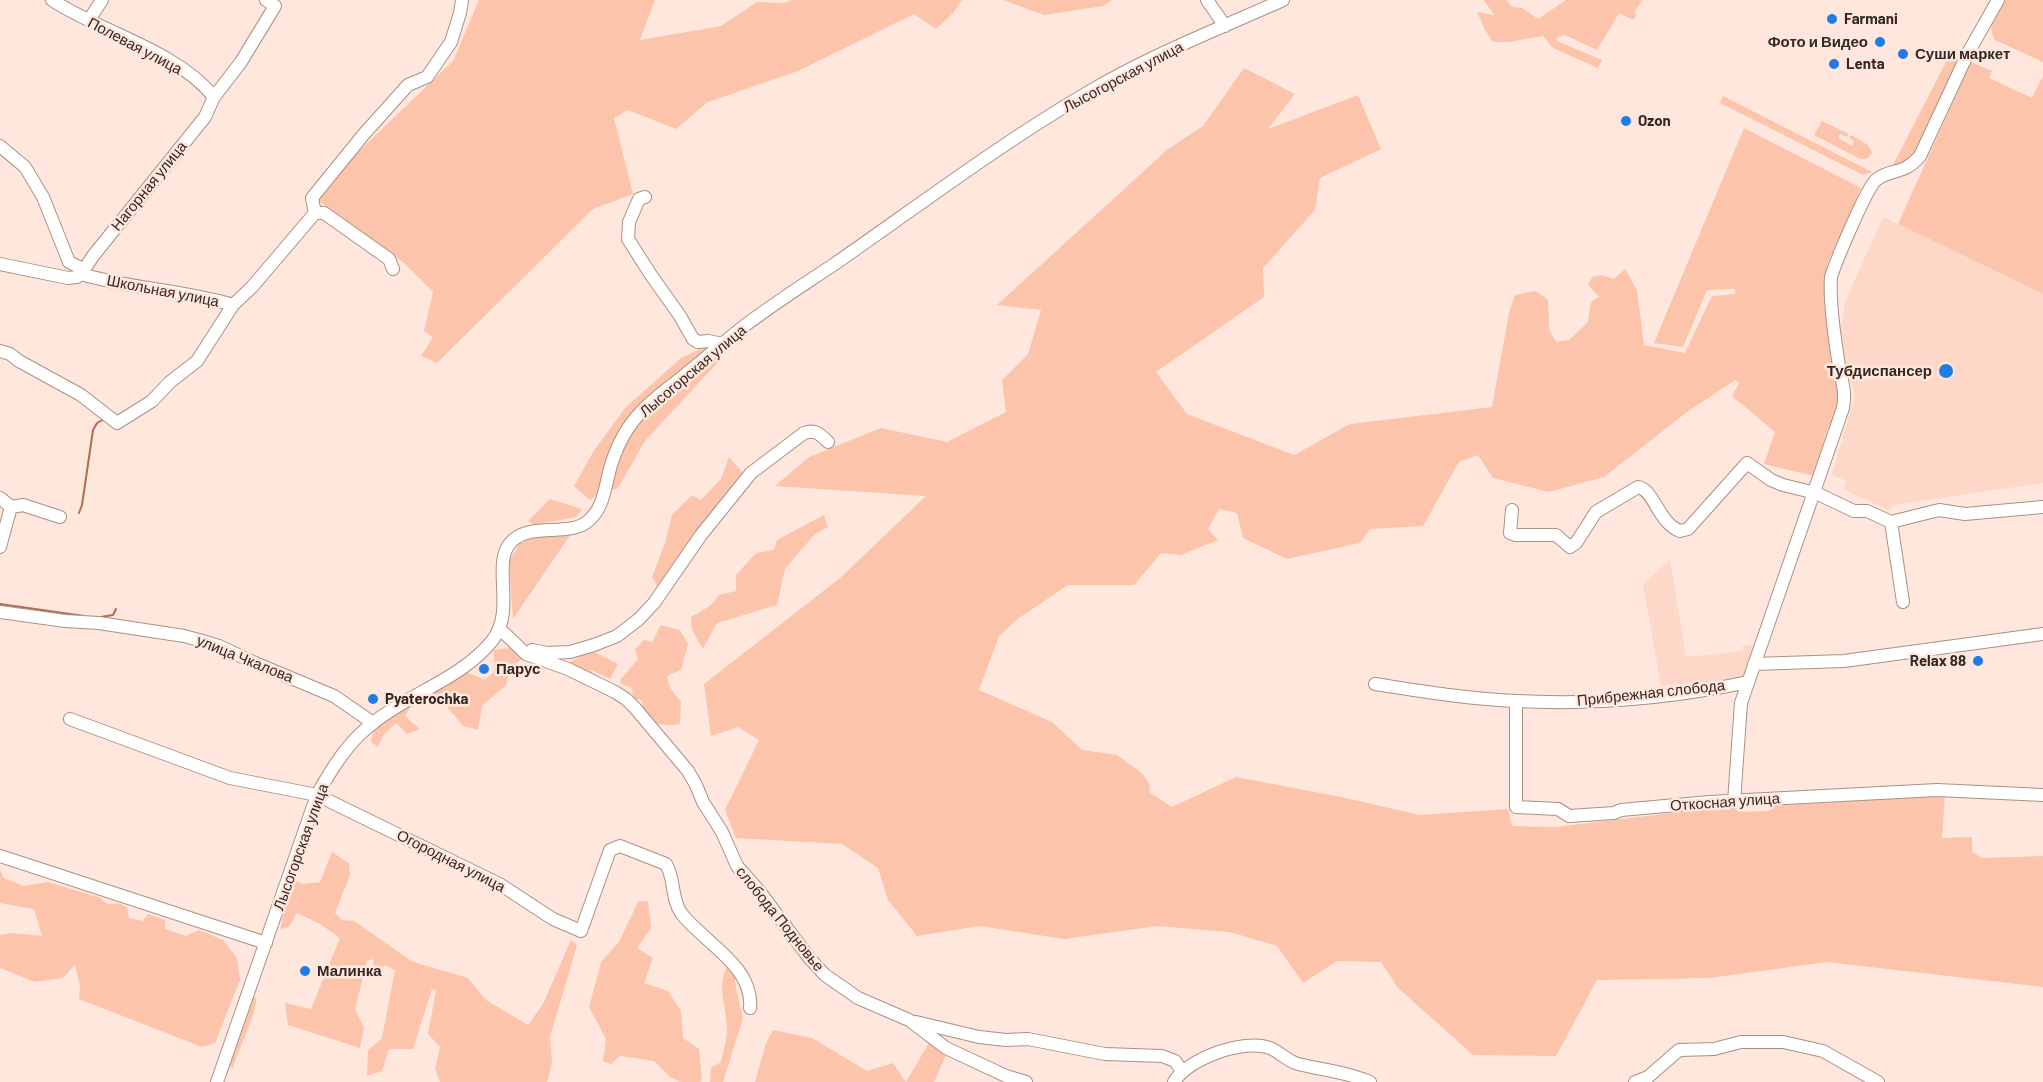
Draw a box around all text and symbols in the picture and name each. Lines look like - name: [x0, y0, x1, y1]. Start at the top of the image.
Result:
- place label: Farmani: [1844, 10, 1898, 28]
- marker: Farmani: [1825, 12, 1839, 26]
- street label: Полевая улица: [85, 14, 185, 78]
- place label: Фото и Видео: [1768, 33, 1868, 51]
- marker: Фото и Видео: [1873, 35, 1887, 49]
- street label: Лысогорская улица: [1060, 38, 1186, 116]
- place label: Суши маркет: [1915, 45, 2010, 63]
- marker: Суши маркет: [1896, 47, 1910, 61]
- place label: Lenta: [1846, 55, 1885, 73]
- marker: Lenta: [1827, 57, 1841, 71]
- place label: Ozon: [1638, 112, 1671, 130]
- marker: Ozon: [1619, 114, 1633, 128]
- street label: Нагорная улица: [107, 138, 191, 234]
- street label: Школьная улица: [105, 271, 221, 311]
- street label: Лысогорская улица: [636, 321, 750, 421]
- place label: Тубдиспансер: [1827, 362, 1932, 380]
- marker: Тубдиспансер: [1937, 362, 1955, 380]
- street label: улица Чкалова: [194, 631, 296, 687]
- place label: Relax 88: [1910, 652, 1966, 670]
- marker: Relax 88: [1971, 654, 1985, 668]
- place label: Парус: [496, 660, 540, 678]
- marker: Парус: [477, 662, 491, 676]
- street label: Прибрежная слобода: [1576, 676, 1726, 710]
- place label: Pyaterochka: [385, 690, 468, 708]
- marker: Pyaterochka: [366, 692, 380, 706]
- street label: Лысогорская улица: [270, 781, 332, 913]
- street label: Откосная улица: [1669, 789, 1781, 815]
- street label: Огородная улица: [394, 826, 508, 896]
- street label: слобода Подновье: [732, 863, 828, 975]
- place label: Малинка: [317, 962, 382, 980]
- marker: Малинка: [298, 964, 312, 978]

